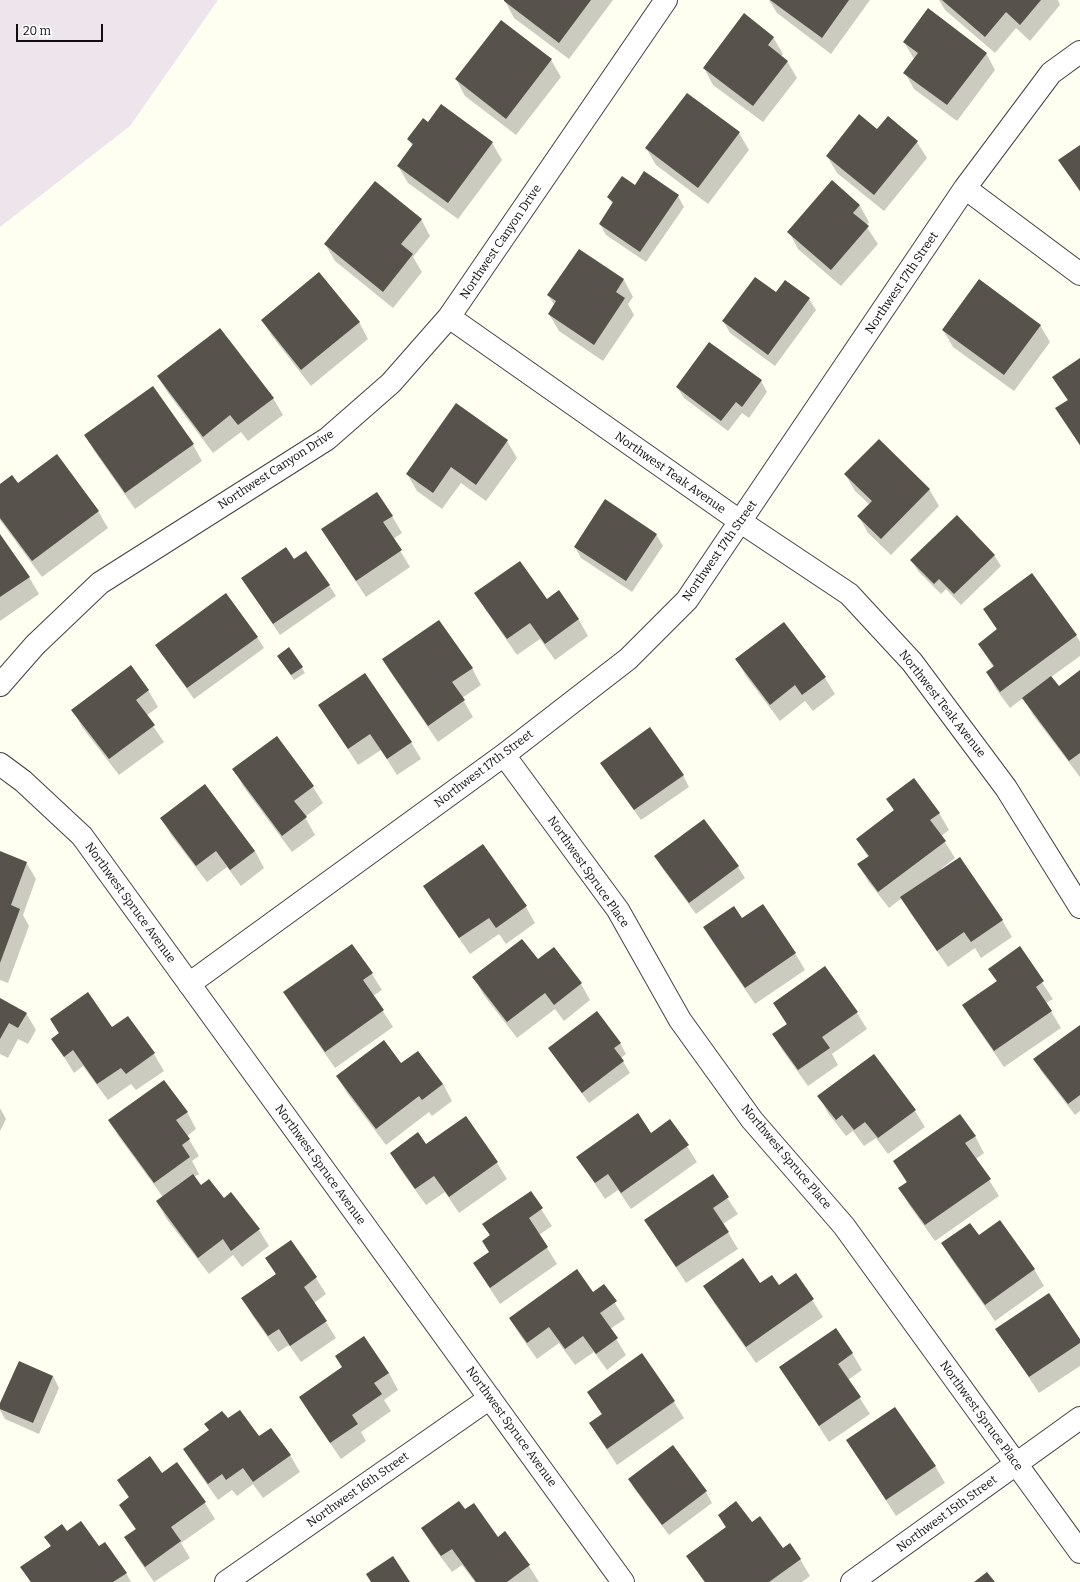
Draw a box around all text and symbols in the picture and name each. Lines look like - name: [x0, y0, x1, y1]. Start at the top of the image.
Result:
- scale bar: [18, 16, 105, 42]
- text: 20 m: [23, 24, 51, 38]
- street label: Northwest Canyon Drive: [457, 182, 545, 302]
- street label: Northwest 17th Street: [862, 229, 942, 337]
- street label: Northwest Canyon Drive: [215, 427, 337, 513]
- street label: Northwest Teak Avenue: [612, 429, 728, 517]
- street label: Northwest 17th Street: [680, 498, 760, 604]
- street label: Northwest Teak Avenue: [896, 647, 988, 761]
- street label: Northwest 17th Street: [432, 727, 536, 811]
- street label: Northwest Spruce Place: [544, 814, 632, 930]
- street label: Northwest Spruce Avenue: [82, 840, 178, 966]
- street label: Northwest Spruce Avenue: [272, 1102, 368, 1228]
- street label: Northwest Spruce Place: [738, 1102, 834, 1212]
- street label: Northwest Spruce Place: [936, 1358, 1026, 1474]
- street label: Northwest Spruce Avenue: [463, 1364, 559, 1490]
- street label: Northwest 16th Street: [304, 1449, 412, 1531]
- street label: Northwest 15th Street: [894, 1473, 1000, 1555]

